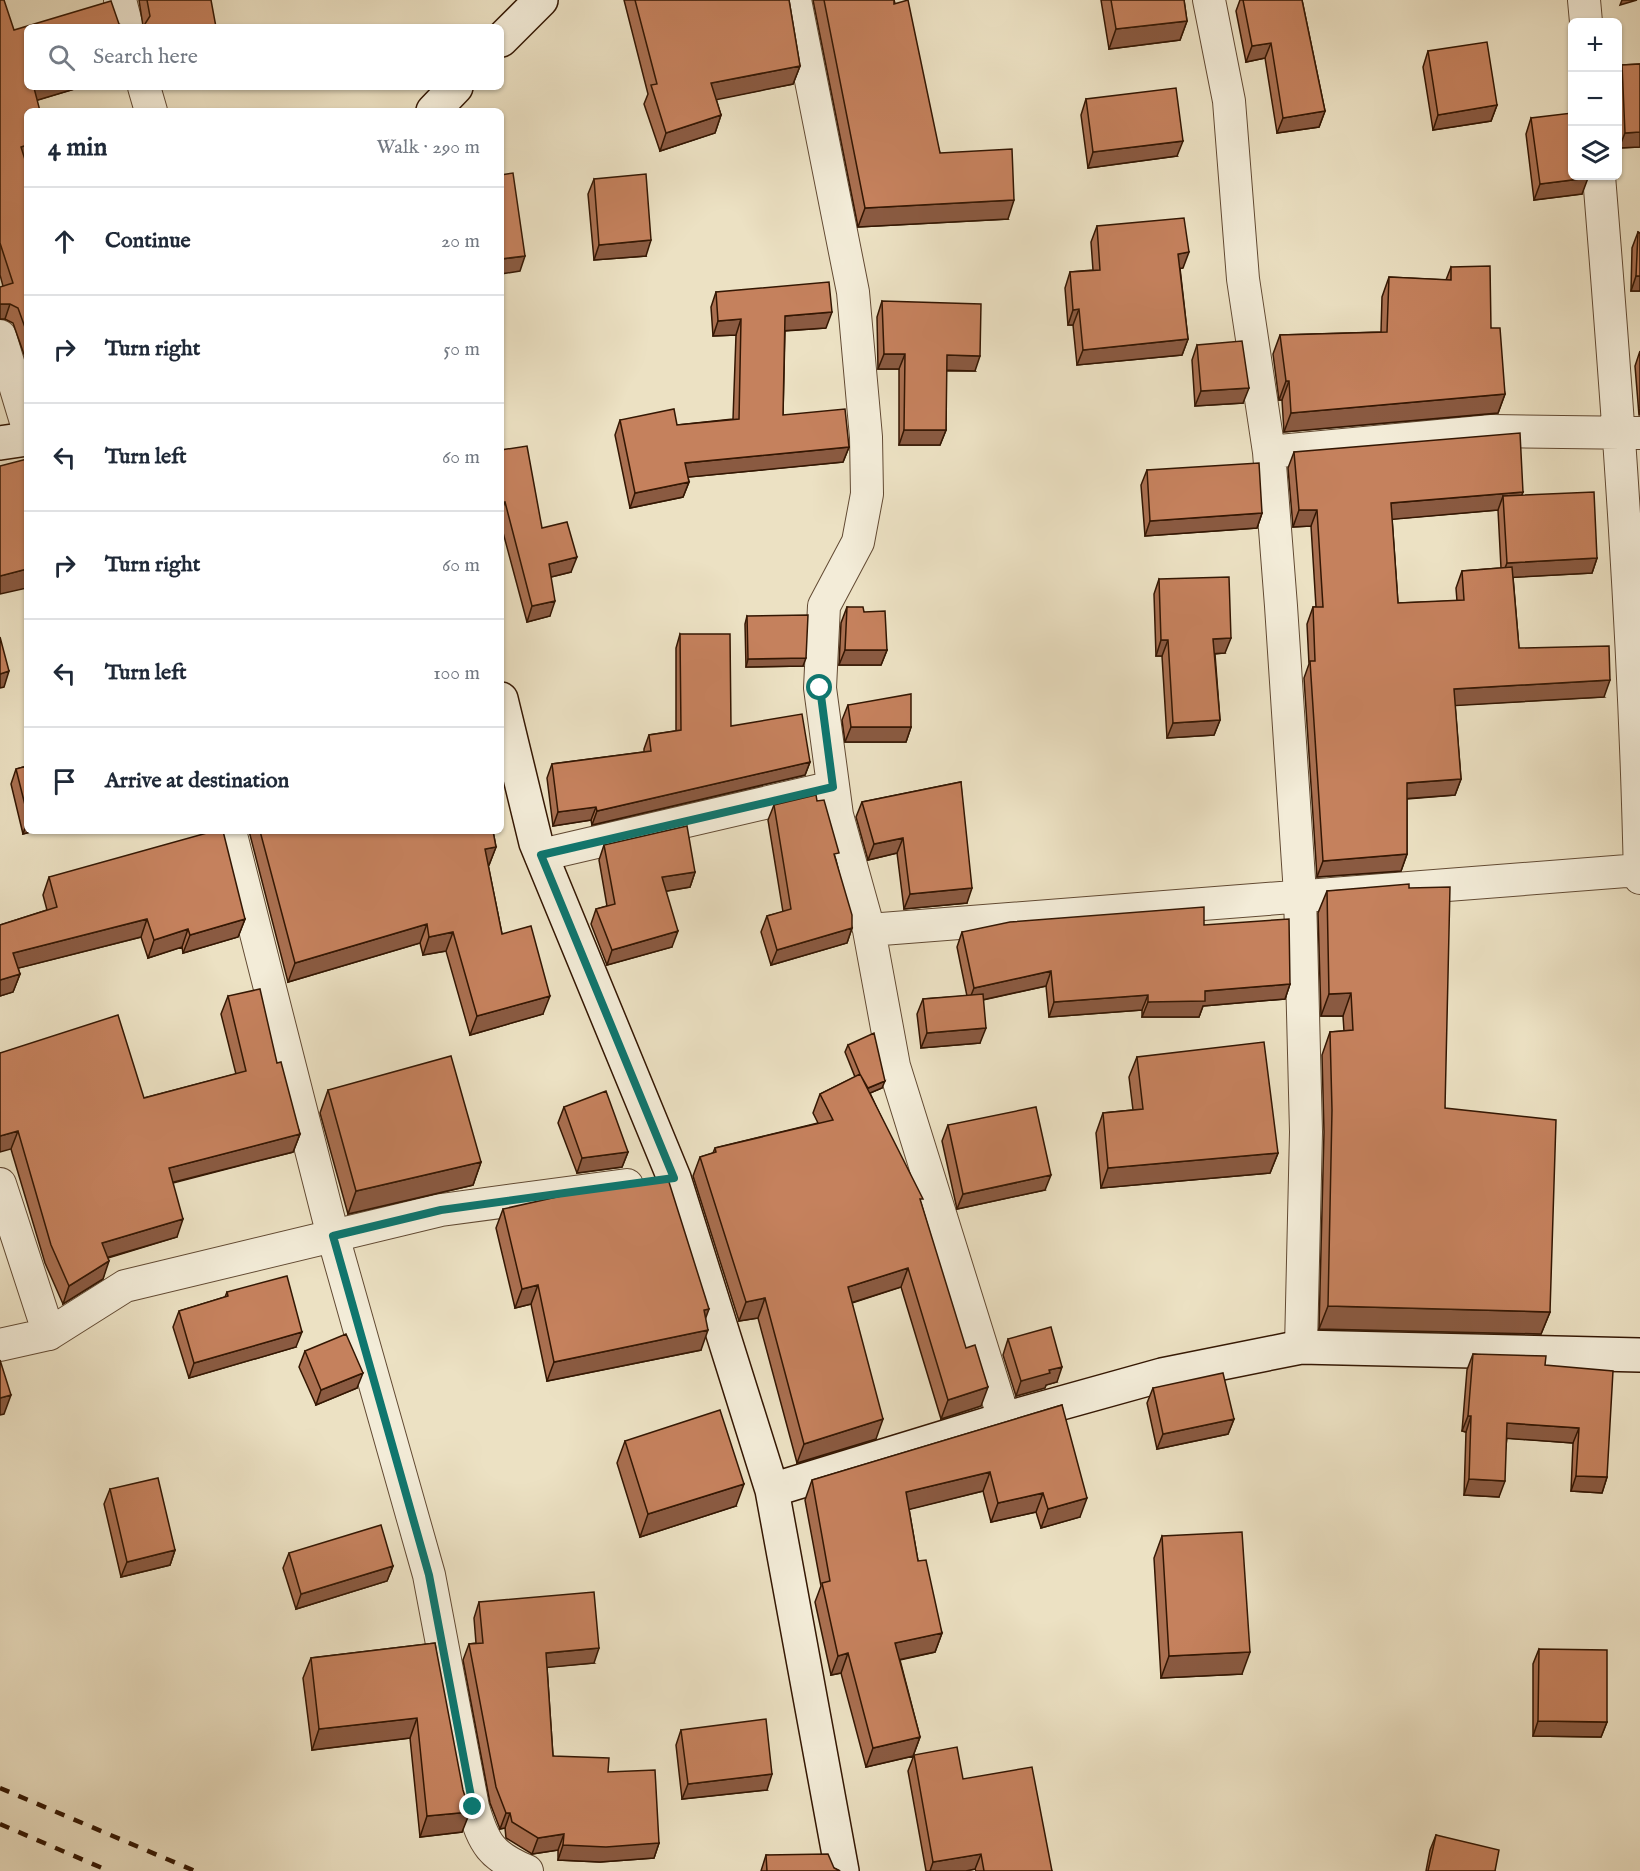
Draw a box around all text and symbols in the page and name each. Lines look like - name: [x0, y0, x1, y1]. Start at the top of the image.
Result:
- map controls: [1568, 18, 1622, 180]
- button: +: [1568, 18, 1622, 72]
- search box: [24, 24, 504, 90]
- icon: search: [45, 41, 78, 74]
- text: Search here: [93, 43, 198, 71]
- button: −: [1568, 72, 1622, 126]
- button: layers: [1568, 126, 1622, 180]
- text: 4 min: [48, 131, 107, 164]
- text: Walk · 290 m: [376, 135, 480, 160]
- icon: ahead: [48, 225, 81, 258]
- text: Continue: [105, 227, 191, 255]
- text: 20 m: [441, 229, 480, 254]
- icon: right: [48, 333, 81, 366]
- text: Turn right: [105, 335, 200, 363]
- text: 50 m: [443, 337, 480, 362]
- icon: left: [48, 441, 81, 474]
- text: Turn left: [105, 443, 187, 471]
- text: 60 m: [442, 445, 480, 470]
- icon: right: [48, 549, 81, 582]
- text: Turn right: [105, 551, 200, 579]
- text: 60 m: [442, 553, 480, 578]
- icon: left: [48, 657, 81, 690]
- text: Turn left: [105, 659, 187, 687]
- text: 100 m: [433, 661, 480, 686]
- route start: [806, 674, 832, 700]
- icon: arrive: [48, 765, 81, 798]
- text: Arrive at destination: [105, 767, 289, 795]
- route end: [459, 1793, 485, 1819]

